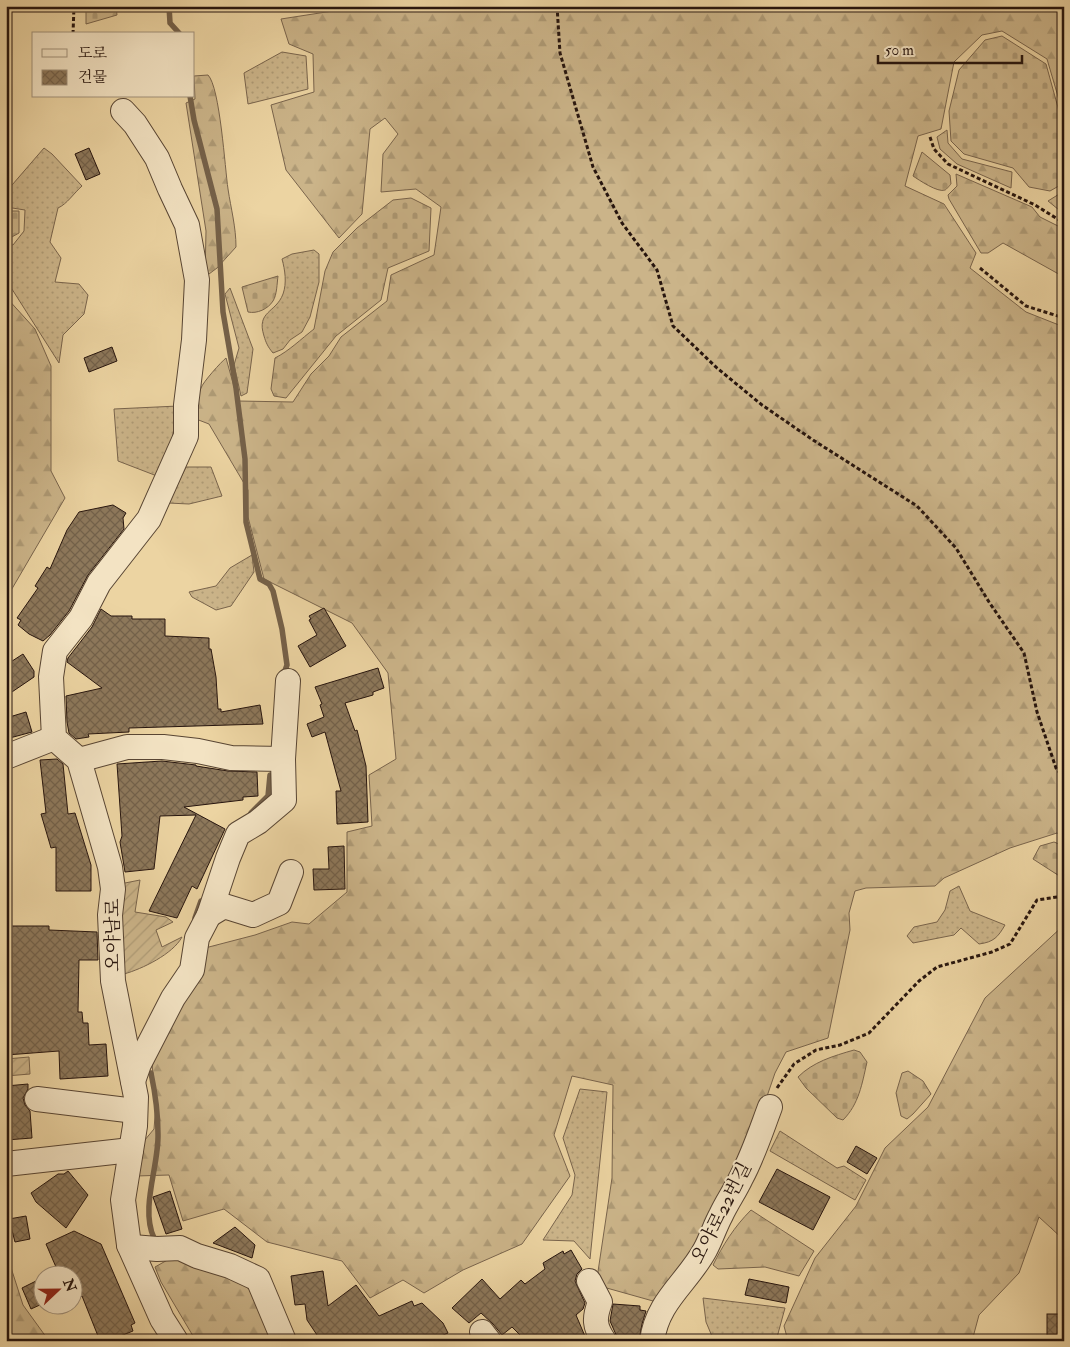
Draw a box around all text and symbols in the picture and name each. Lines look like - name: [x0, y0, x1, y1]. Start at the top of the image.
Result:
- legend: [32, 32, 195, 98]
- scale bar: [878, 32, 1021, 64]
- text: 50 m: [885, 41, 914, 60]
- text: 도로: [78, 44, 107, 63]
- text: 건물: [78, 68, 107, 87]
- street label: 오야남로: [101, 898, 125, 972]
- street label: 오야로22번길: [685, 1158, 757, 1268]
- north arrow: [32, 1264, 82, 1314]
- text: N: [59, 1275, 80, 1295]

